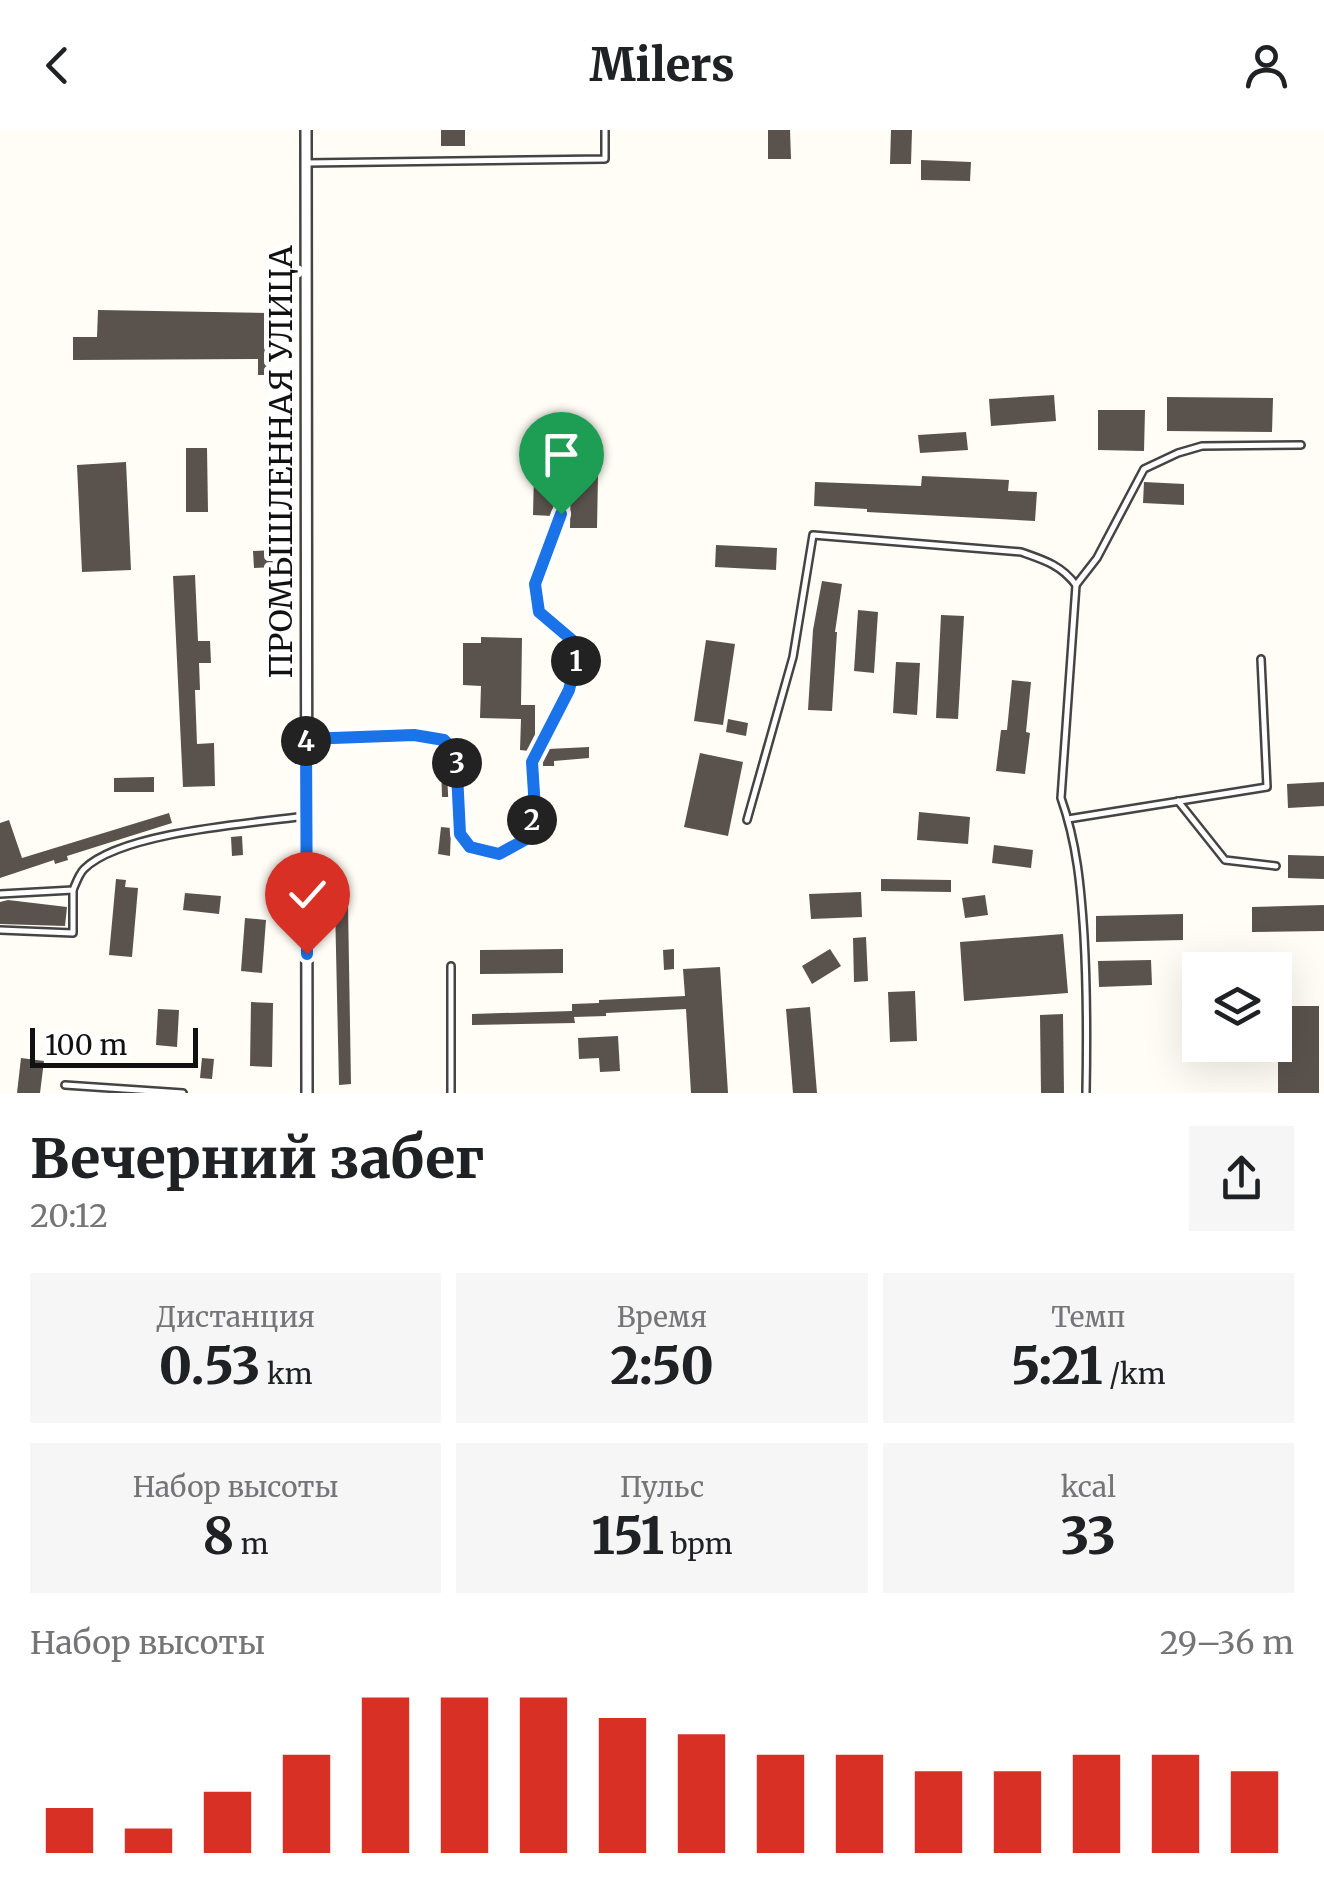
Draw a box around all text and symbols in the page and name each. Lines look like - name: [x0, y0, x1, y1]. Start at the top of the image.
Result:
- text: Milers: [589, 37, 735, 93]
- icon: back: [30, 38, 85, 93]
- icon: person: [1239, 38, 1294, 93]
- street label: ПРОМЫШЛЕННАЯ УЛИЦА: [261, 245, 301, 679]
- pin: [519, 412, 604, 515]
- icon: arrive: [534, 427, 589, 482]
- pin: 1: [551, 636, 601, 686]
- text: 1: [570, 643, 582, 679]
- pin: 4: [281, 716, 331, 766]
- text: 4: [297, 723, 315, 759]
- pin: 3: [432, 738, 482, 788]
- text: 3: [449, 745, 465, 781]
- pin: 2: [507, 795, 557, 845]
- text: 2: [524, 802, 540, 838]
- pin: [265, 852, 350, 955]
- icon: check: [280, 867, 335, 922]
- map controls: [1182, 952, 1292, 1062]
- button: layers: [1182, 952, 1292, 1062]
- scale bar: [30, 1023, 198, 1068]
- text: 100 m: [45, 1027, 127, 1063]
- text: Вечерний забег: [30, 1124, 484, 1193]
- button: share: [1189, 1126, 1294, 1231]
- text: 20:12: [30, 1196, 108, 1236]
- text: Дистанция: [156, 1299, 315, 1335]
- text: Время: [617, 1299, 707, 1335]
- text: Темп: [1051, 1299, 1125, 1335]
- text: 0.53: [159, 1335, 260, 1398]
- text: 2:50: [610, 1335, 714, 1398]
- text: 5:21: [1011, 1335, 1103, 1398]
- text: km: [260, 1356, 313, 1392]
- text: /km: [1103, 1356, 1166, 1392]
- text: Набор высоты: [133, 1469, 339, 1505]
- text: Пульс: [620, 1469, 704, 1505]
- text: kcal: [1061, 1469, 1116, 1505]
- text: 8: [203, 1505, 234, 1568]
- text: 151: [591, 1505, 664, 1568]
- text: 33: [1061, 1505, 1116, 1568]
- text: m: [234, 1526, 269, 1562]
- text: bpm: [664, 1526, 733, 1562]
- text: Набор высоты: [30, 1623, 265, 1663]
- text: 29–36 m: [1160, 1623, 1294, 1663]

